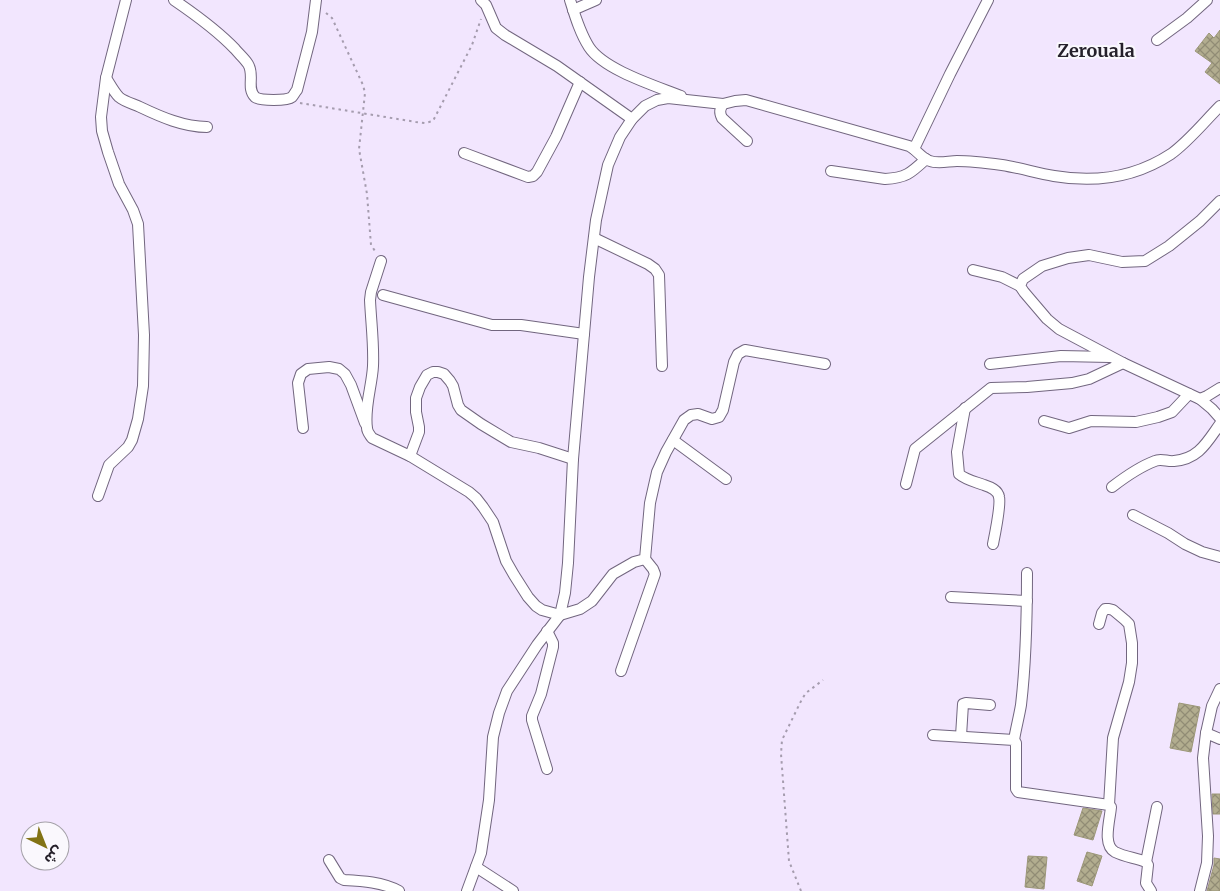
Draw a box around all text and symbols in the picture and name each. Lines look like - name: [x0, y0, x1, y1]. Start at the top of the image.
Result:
- district label: Zerouala: [1057, 39, 1135, 62]
- north arrow: [20, 821, 70, 871]
- text: ش: [41, 842, 67, 869]

